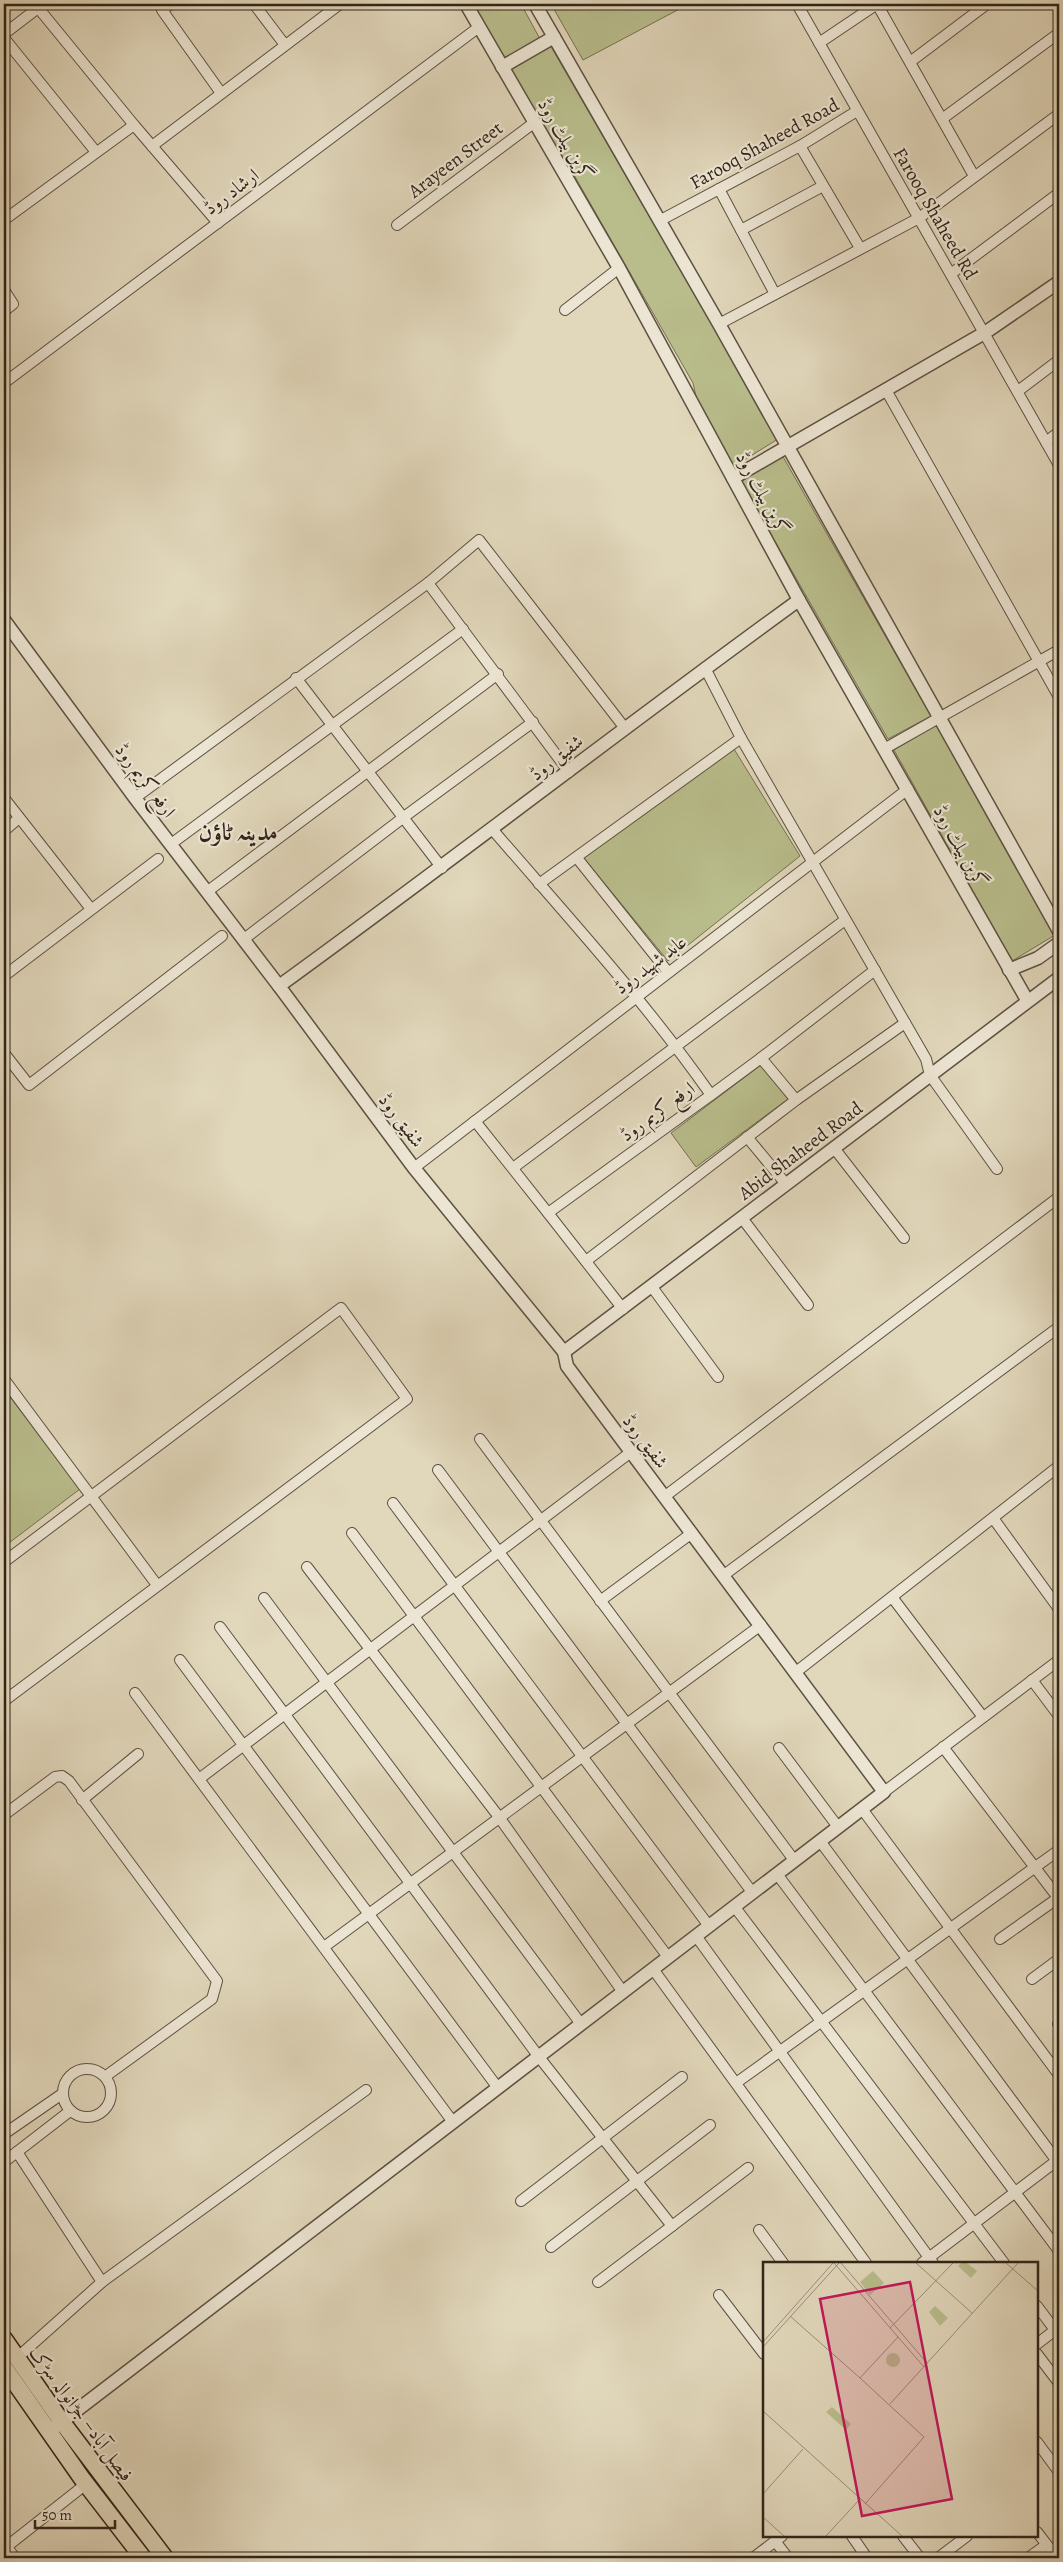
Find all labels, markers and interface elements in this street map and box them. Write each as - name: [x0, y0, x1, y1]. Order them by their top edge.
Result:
- street label: Farooq Shaheed Road: [685, 92, 844, 196]
- street label: گرین بیلٹ روڈ: [531, 94, 599, 185]
- street label: Arayeen Street: [402, 116, 508, 205]
- street label: Farooq Shaheed Rd: [887, 143, 984, 285]
- street label: ارشاد روڈ: [199, 162, 265, 221]
- street label: گرین بیلٹ روڈ: [729, 447, 795, 540]
- street label: شفیق روڈ: [524, 729, 589, 787]
- street label: ارفع کریم روڈ: [106, 738, 182, 825]
- street label: گرین بیلٹ روڈ: [927, 801, 993, 892]
- district label: مدینہ ٹاؤن: [198, 816, 278, 848]
- street label: عابد شہید روڈ: [609, 929, 692, 1001]
- street label: ارفع کریم روڈ: [615, 1076, 703, 1151]
- street label: شفیق روڈ: [372, 1088, 430, 1153]
- street label: Abid Shaheed Road: [732, 1095, 869, 1207]
- street label: شفیق روڈ: [616, 1409, 674, 1474]
- inset map: [763, 2262, 1038, 2537]
- street label: فیصل آباد– جڑانوالہ سڑک: [23, 2340, 139, 2487]
- scale bar: [35, 2497, 115, 2529]
- text: 50 m: [42, 2505, 72, 2525]

